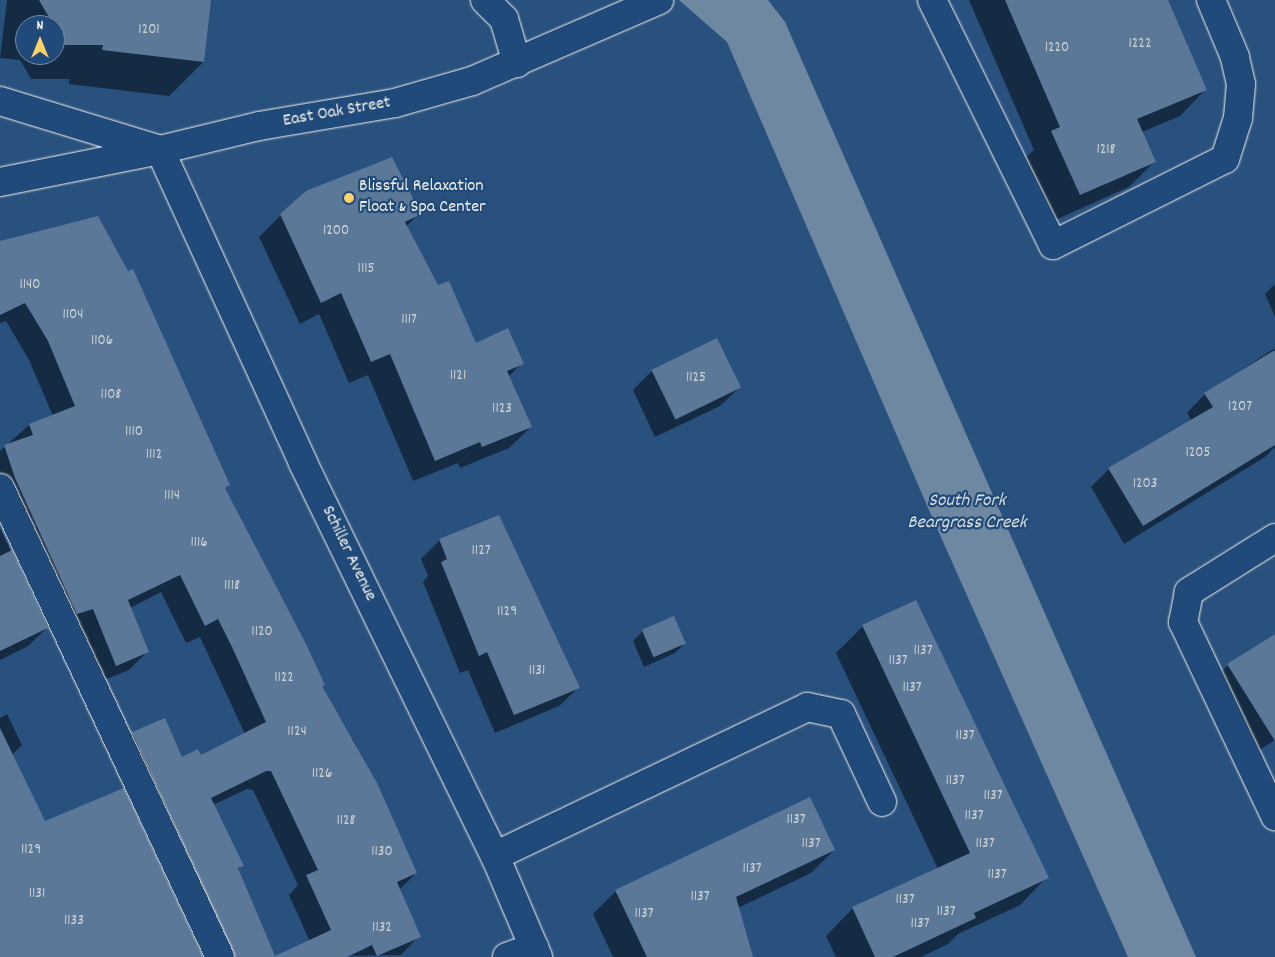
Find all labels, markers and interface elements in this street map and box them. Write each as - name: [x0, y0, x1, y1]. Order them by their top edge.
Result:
- north arrow: [15, 15, 65, 65]
- text: N: [37, 16, 43, 36]
- house number: 1201: [138, 22, 160, 40]
- house number: 1222: [1129, 36, 1151, 54]
- house number: 1220: [1045, 40, 1069, 58]
- street label: East Oak Street: [281, 93, 393, 133]
- house number: 1218: [1096, 142, 1116, 160]
- place label: Blissful Relaxation Float & Spa Center: [359, 177, 486, 220]
- marker: Blissful Relaxation Float & Spa Center: [343, 192, 355, 204]
- house number: 1200: [323, 223, 349, 241]
- house number: 1115: [358, 261, 374, 279]
- house number: 1140: [20, 277, 40, 295]
- house number: 1104: [63, 307, 83, 325]
- house number: 1117: [401, 312, 417, 330]
- house number: 1106: [91, 333, 113, 351]
- house number: 1121: [450, 368, 466, 386]
- house number: 1125: [686, 370, 706, 388]
- house number: 1108: [101, 387, 121, 405]
- house number: 1207: [1228, 399, 1252, 417]
- house number: 1123: [492, 401, 512, 419]
- house number: 1110: [125, 424, 143, 442]
- house number: 1205: [1186, 445, 1210, 463]
- house number: 1112: [146, 447, 162, 465]
- house number: 1203: [1133, 476, 1157, 494]
- house number: 1114: [164, 488, 180, 506]
- water label: South Fork Beargrass Creek: [908, 491, 1026, 535]
- street label: Schiller Avenue: [316, 503, 380, 605]
- house number: 1116: [190, 535, 208, 553]
- house number: 1127: [472, 543, 490, 561]
- house number: 1118: [224, 578, 240, 596]
- house number: 1129: [497, 604, 517, 622]
- house number: 1120: [251, 624, 273, 642]
- house number: 1137: [914, 643, 932, 661]
- house number: 1137: [889, 653, 907, 671]
- house number: 1131: [529, 663, 545, 681]
- house number: 1122: [274, 670, 294, 688]
- house number: 1137: [903, 680, 921, 698]
- house number: 1124: [287, 724, 307, 742]
- house number: 1137: [956, 728, 974, 746]
- house number: 1126: [312, 766, 332, 784]
- house number: 1137: [946, 773, 964, 791]
- house number: 1137: [984, 788, 1002, 806]
- house number: 1137: [965, 808, 983, 826]
- house number: 1137: [787, 812, 805, 830]
- house number: 1128: [336, 813, 356, 831]
- house number: 1137: [802, 836, 820, 854]
- house number: 1137: [976, 836, 994, 854]
- house number: 1129: [21, 842, 41, 860]
- house number: 1130: [371, 844, 393, 862]
- house number: 1137: [743, 861, 761, 879]
- house number: 1137: [988, 867, 1006, 885]
- house number: 1131: [29, 886, 45, 904]
- house number: 1137: [691, 889, 709, 907]
- house number: 1137: [896, 892, 914, 910]
- house number: 1137: [937, 904, 955, 922]
- house number: 1137: [635, 906, 653, 924]
- house number: 1133: [64, 913, 84, 931]
- house number: 1137: [911, 916, 929, 934]
- house number: 1132: [372, 920, 392, 938]

